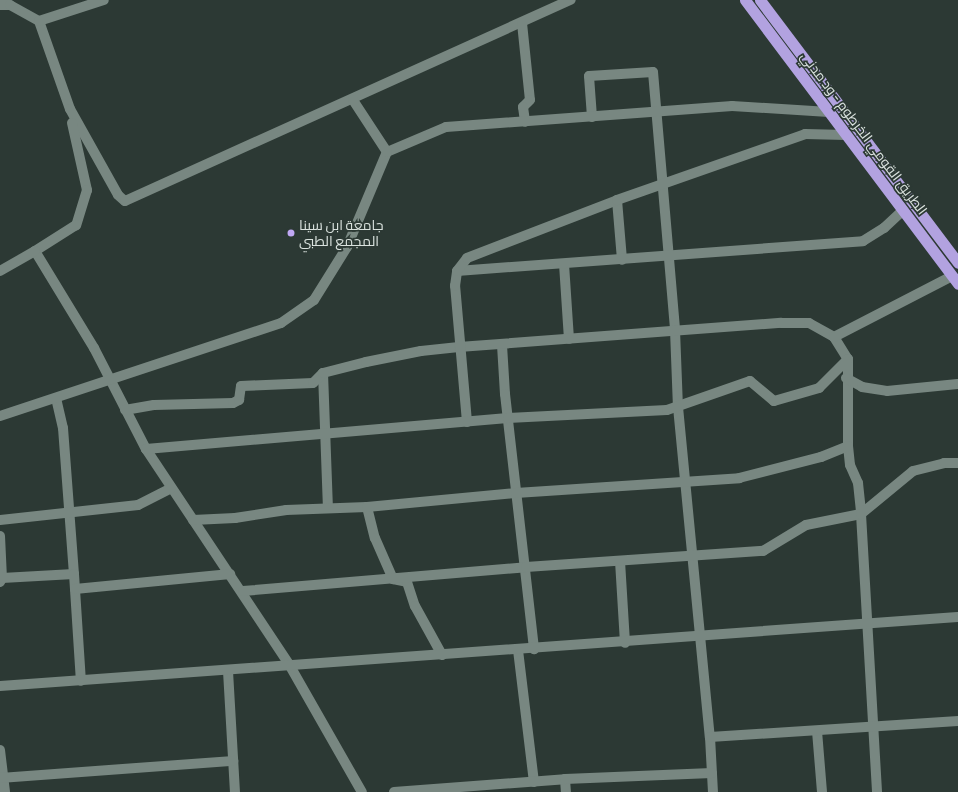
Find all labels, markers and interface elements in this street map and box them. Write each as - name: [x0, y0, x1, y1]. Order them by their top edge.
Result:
- street label: الطريق القومي الخرطوم - ود مدني: [797, 48, 931, 218]
- place label: جامعة ابن سينا المجمع الطبي: [299, 217, 383, 250]
- marker: جامعة ابن سينا المجمع الطبي: [286, 228, 296, 238]

